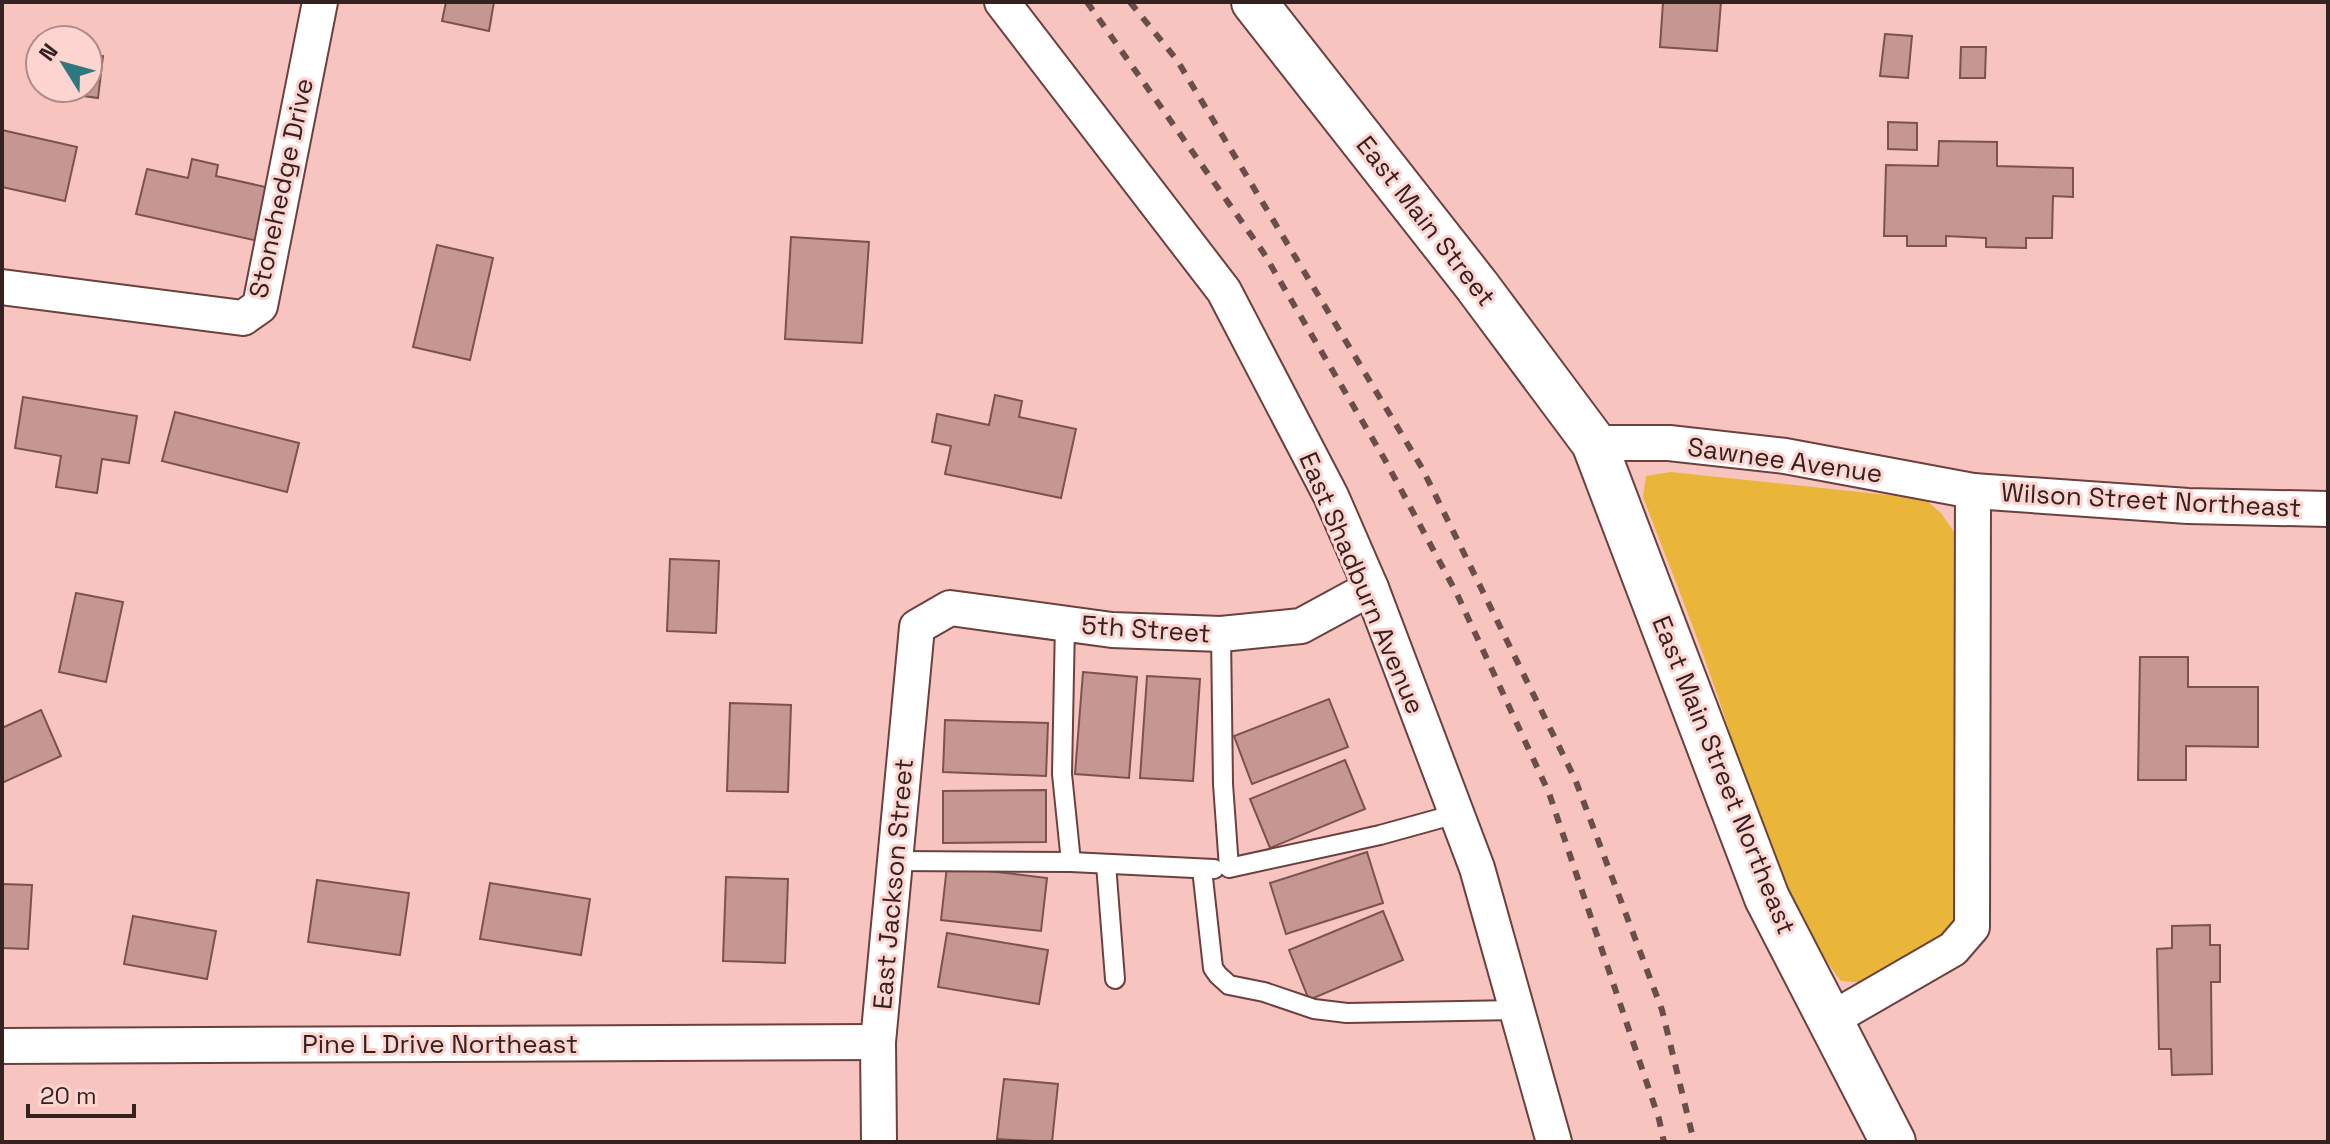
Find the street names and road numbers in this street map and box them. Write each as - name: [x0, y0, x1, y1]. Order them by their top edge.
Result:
- street label: Stonehedge Drive: [241, 75, 321, 301]
- street label: East Main Street: [1349, 129, 1503, 313]
- street label: Sawnee Avenue: [1685, 430, 1885, 490]
- street label: East Shadburn Avenue: [1291, 447, 1433, 719]
- street label: Wilson Street Northeast: [2000, 475, 2302, 525]
- street label: 5th Street: [1080, 608, 1212, 650]
- street label: East Main Street Northeast: [1644, 611, 1804, 939]
- street label: East Jackson Street: [865, 757, 921, 1011]
- street label: Pine L Drive Northeast: [302, 1027, 578, 1061]

